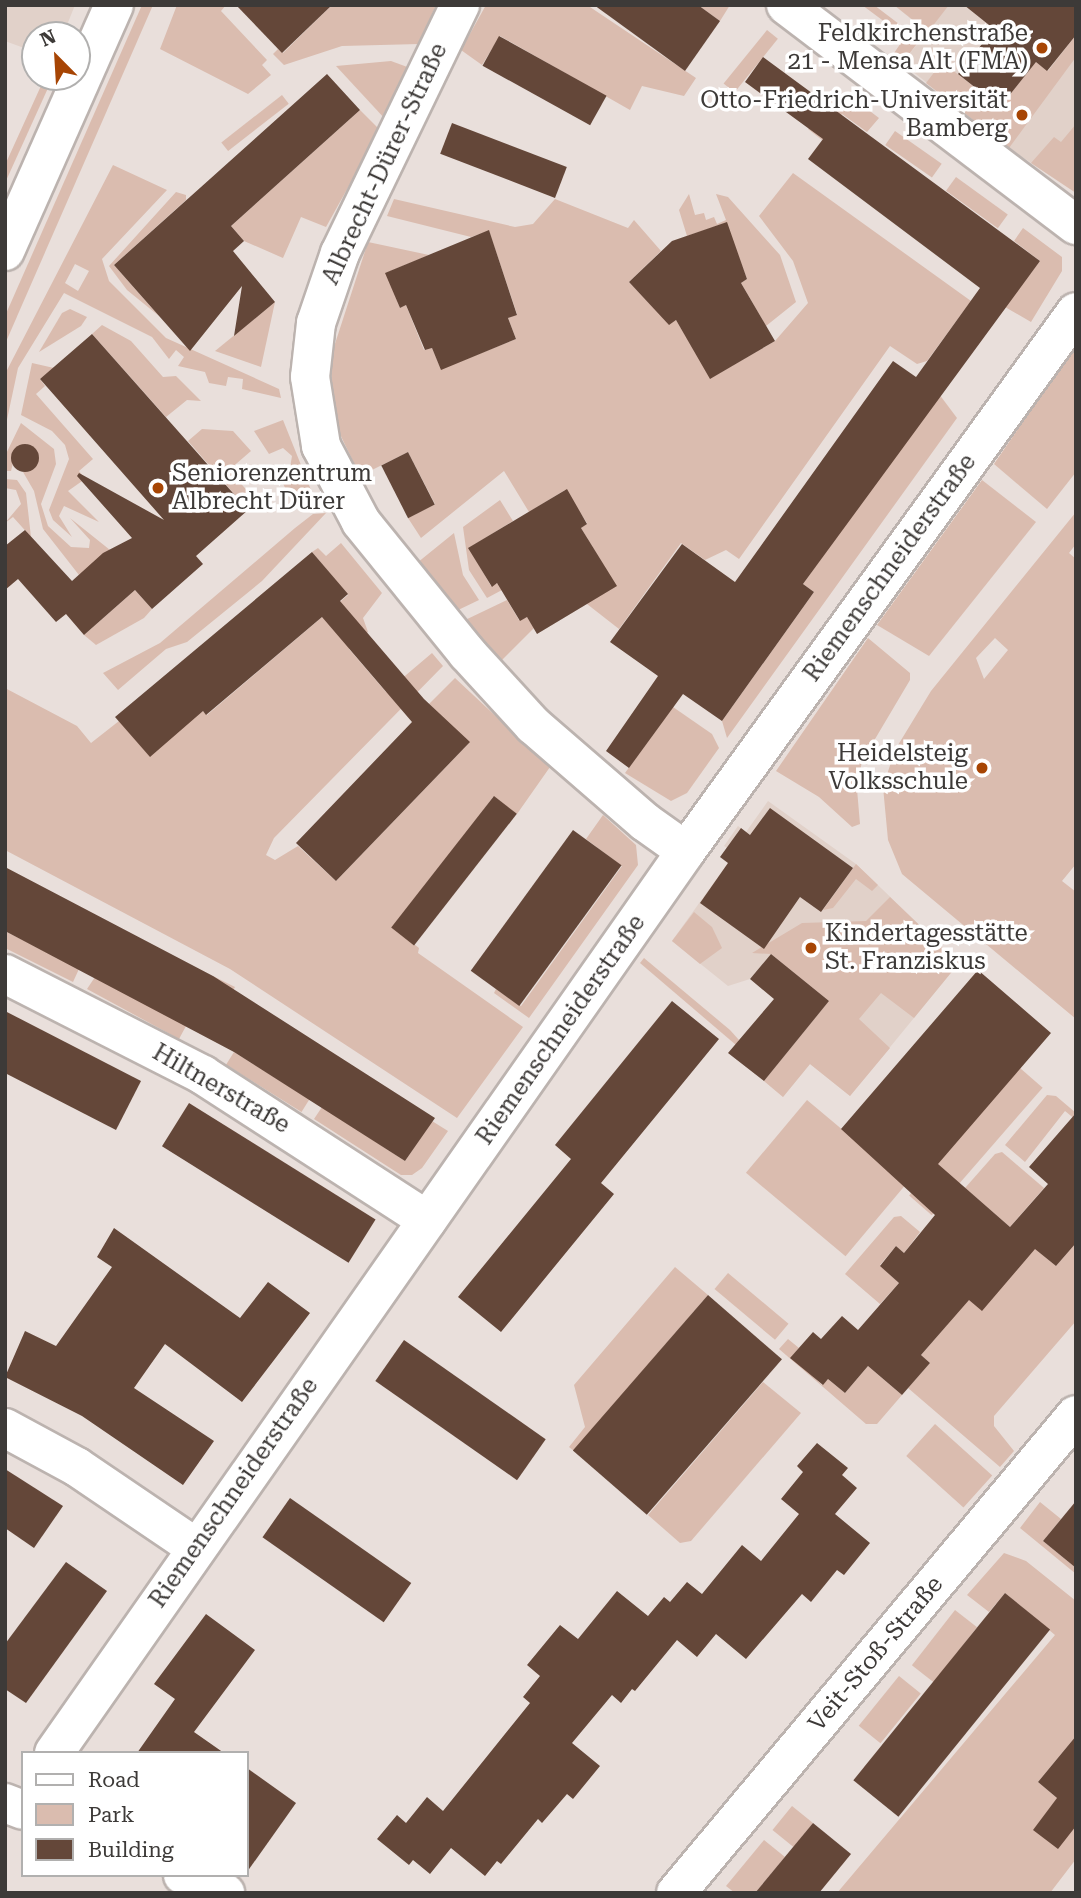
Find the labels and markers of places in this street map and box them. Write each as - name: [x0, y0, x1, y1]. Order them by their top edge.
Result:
- place label: Feldkirchenstraße 21 - Mensa Alt (FMA): [787, 20, 1028, 76]
- marker: Feldkirchenstraße 21 - Mensa Alt (FMA): [1034, 40, 1050, 56]
- place label: Otto-Friedrich-Universität Bamberg: [700, 87, 1008, 143]
- marker: Otto-Friedrich-Universität Bamberg: [1014, 107, 1030, 123]
- place label: Seniorenzentrum Albrecht Dürer: [172, 460, 372, 516]
- marker: Seniorenzentrum Albrecht Dürer: [150, 480, 166, 496]
- place label: Heidelsteig Volksschule: [829, 740, 968, 796]
- marker: Heidelsteig Volksschule: [974, 760, 990, 776]
- place label: Kindertagesstätte St. Franziskus: [825, 920, 1028, 976]
- marker: Kindertagesstätte St. Franziskus: [803, 940, 819, 956]

